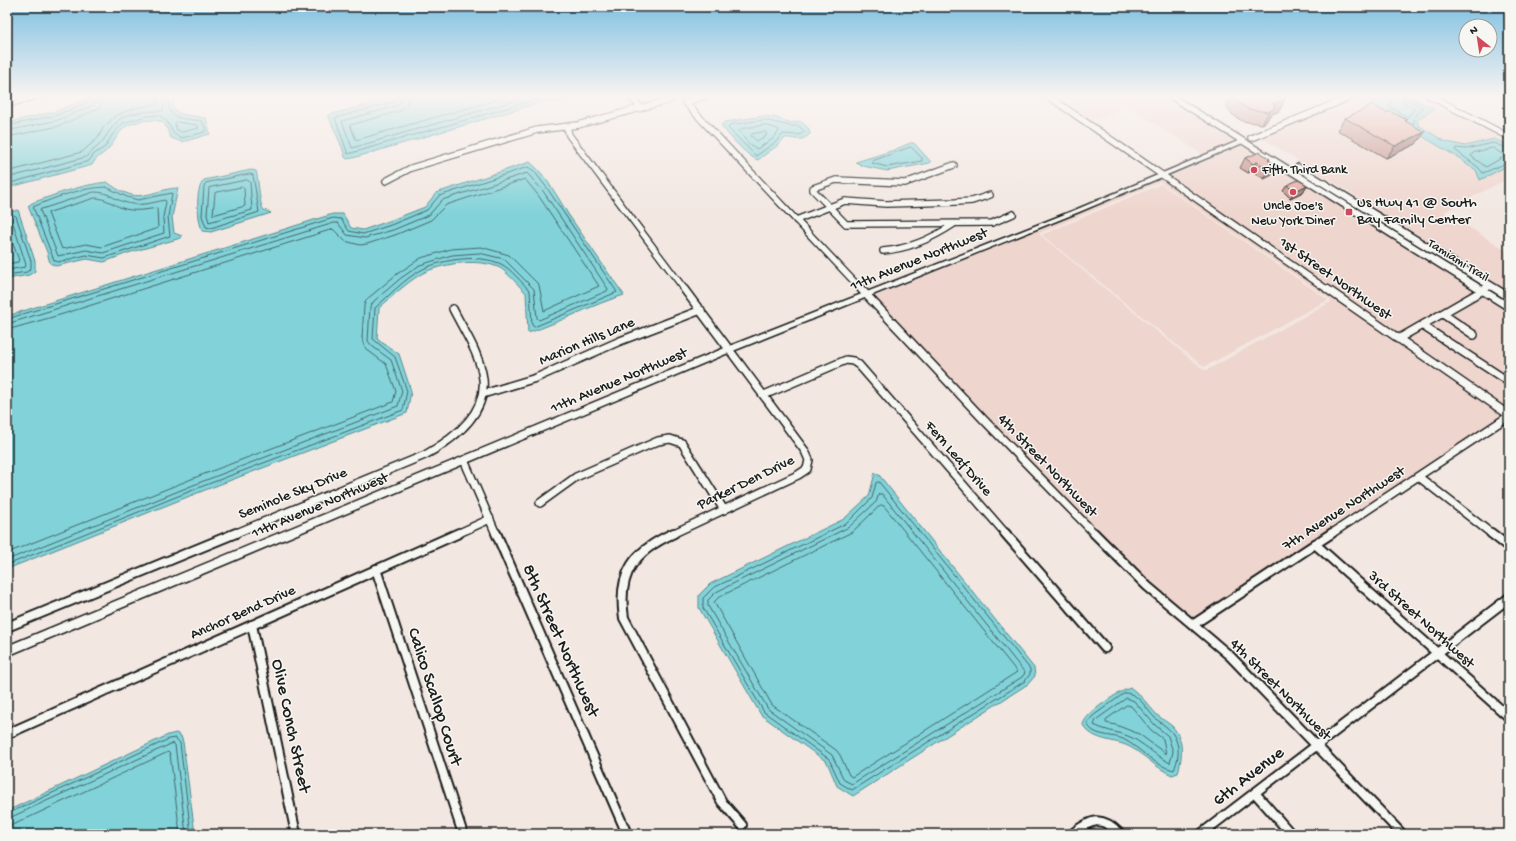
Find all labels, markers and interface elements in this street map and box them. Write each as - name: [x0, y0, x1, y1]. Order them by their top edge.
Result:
- north arrow: [1458, 18, 1498, 58]
- text: N: [1468, 24, 1480, 38]
- place label: Fifth Third Bank: [1261, 163, 1348, 178]
- marker: Fifth Third Bank: [1249, 165, 1259, 175]
- marker: Uncle Joe's New York Diner: [1288, 187, 1298, 197]
- place label: Us Hwy 41 @ South Bay Family Center: [1356, 194, 1477, 229]
- place label: Uncle Joe's New York Diner: [1251, 199, 1336, 229]
- marker: Us Hwy 41 @ South Bay Family Center: [1344, 207, 1354, 217]
- street label: 11th Avenue Northwest: [847, 223, 992, 296]
- street label: 1st Street Northwest: [1275, 233, 1396, 326]
- street label: Tamiami Trail: [1424, 236, 1491, 286]
- street label: Marion Hills Lane: [537, 314, 638, 370]
- street label: 11th Avenue Northwest: [547, 343, 692, 418]
- street label: 4th Street Northwest: [993, 411, 1102, 523]
- street label: Fern Leaf Drive: [920, 417, 996, 500]
- street label: Parker Den Drive: [693, 452, 798, 515]
- street label: 7th Avenue Northwest: [1279, 462, 1410, 556]
- street label: Seminole Sky Drive: [236, 464, 350, 524]
- street label: 11th Avenue Northwest: [248, 468, 393, 543]
- street label: 8th Street Northwest: [517, 561, 604, 722]
- street label: 3rd Street Northwest: [1363, 567, 1479, 674]
- street label: Anchor Bend Drive: [188, 582, 299, 644]
- street label: Calico Scallop Court: [402, 626, 467, 770]
- street label: 4th Street Northwest: [1225, 635, 1336, 746]
- street label: Olive Conch Street: [266, 657, 315, 796]
- street label: 6th Avenue: [1209, 742, 1289, 811]

